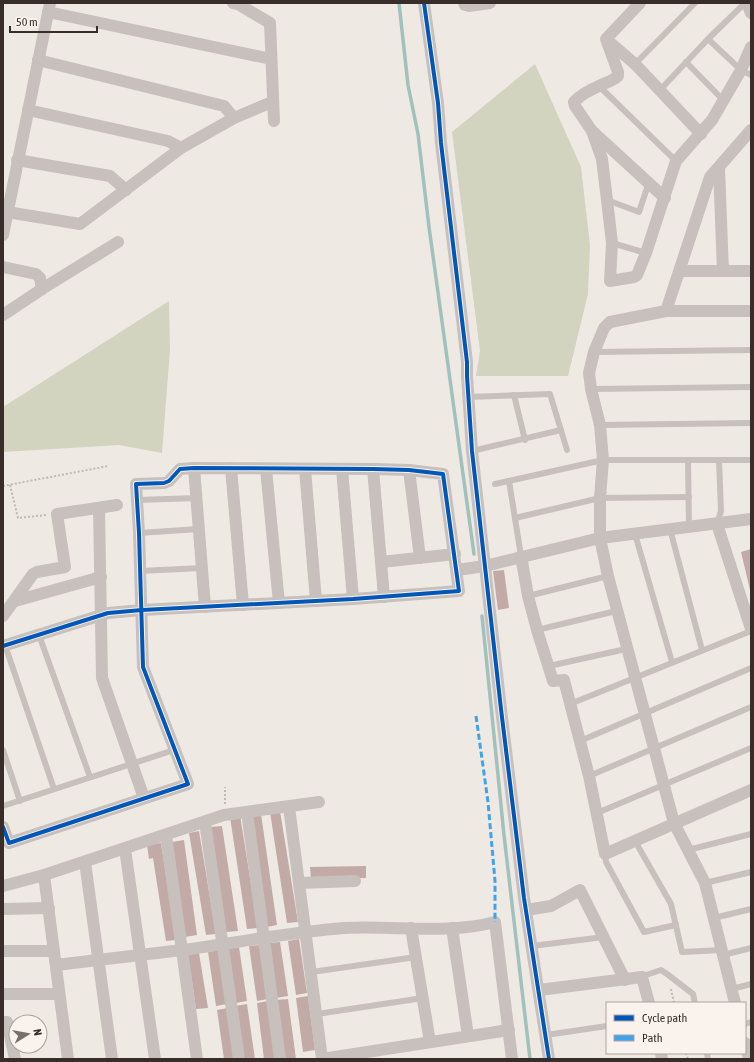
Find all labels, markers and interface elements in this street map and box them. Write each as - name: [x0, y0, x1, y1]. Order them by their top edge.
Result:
- scale bar: [10, 8, 97, 34]
- text: 50 m: [16, 15, 38, 29]
- legend: [606, 1002, 746, 1054]
- text: Cycle path: [642, 1011, 687, 1025]
- north arrow: [8, 1014, 48, 1054]
- text: N: [31, 1028, 44, 1036]
- text: Path: [642, 1031, 663, 1045]

